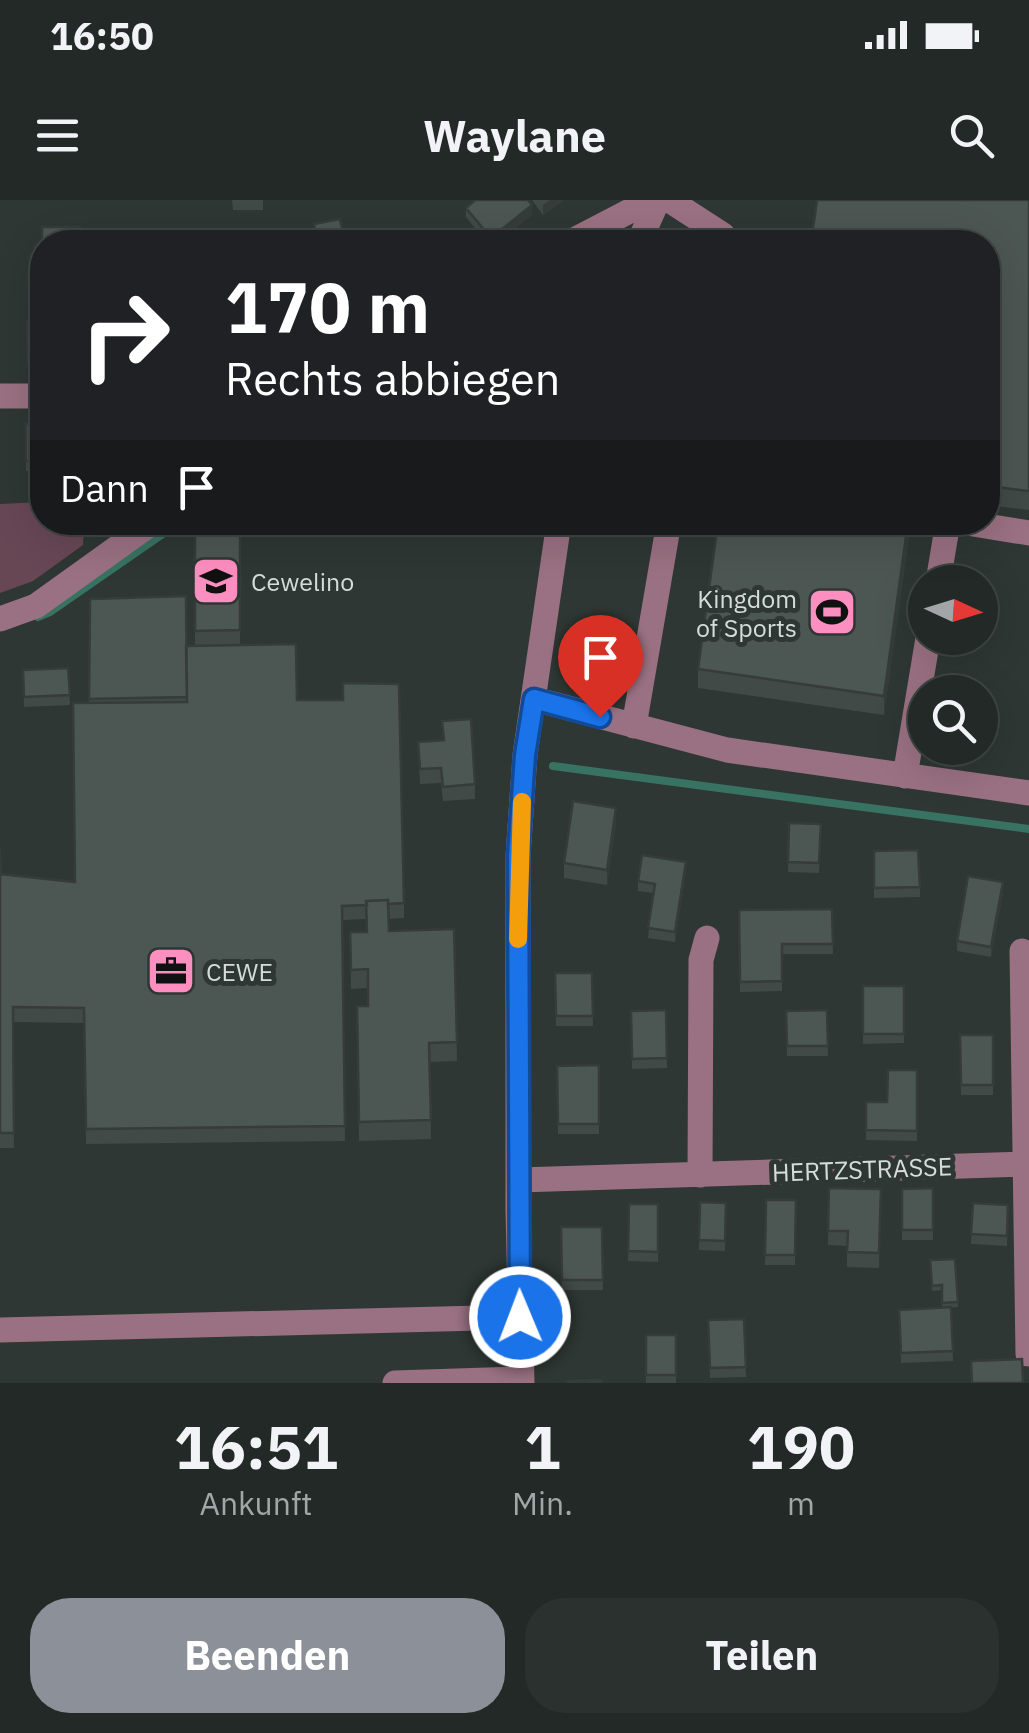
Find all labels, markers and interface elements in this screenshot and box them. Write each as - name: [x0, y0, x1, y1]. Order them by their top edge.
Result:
- text: 16:50: [50, 11, 154, 60]
- text: Waylane: [423, 106, 606, 164]
- icon: menu: [30, 108, 85, 163]
- icon: search: [944, 108, 999, 163]
- text: 170 m: [225, 261, 430, 352]
- icon: right: [60, 270, 190, 400]
- text: Rechts abbiegen: [225, 349, 560, 407]
- icon: arrive: [169, 460, 224, 515]
- text: Dann: [60, 463, 149, 512]
- school or university icon: Cewelino: [190, 555, 242, 607]
- place label: Cewelino: [251, 565, 354, 598]
- north arrow: [908, 565, 998, 655]
- map controls: [908, 565, 998, 765]
- place label: Kingdom of Sports: [696, 582, 797, 644]
- sports icon: Kingdom of Sports: [806, 586, 858, 638]
- pin: [558, 615, 643, 718]
- icon: arrive: [573, 630, 628, 685]
- button: search: [908, 675, 998, 765]
- office icon: CEWE: [145, 945, 197, 997]
- place label: CEWE: [206, 955, 273, 988]
- street label: HERTZSTRASSE: [771, 1149, 953, 1189]
- position arrow: [468, 1265, 572, 1369]
- text: 16:51: [174, 1407, 338, 1486]
- text: 1: [524, 1407, 560, 1486]
- text: 190: [747, 1407, 855, 1486]
- text: Ankunft: [199, 1482, 313, 1524]
- text: Min.: [512, 1482, 573, 1524]
- text: m: [787, 1482, 815, 1524]
- button: Beenden: [30, 1598, 505, 1713]
- button: Teilen: [525, 1598, 999, 1713]

